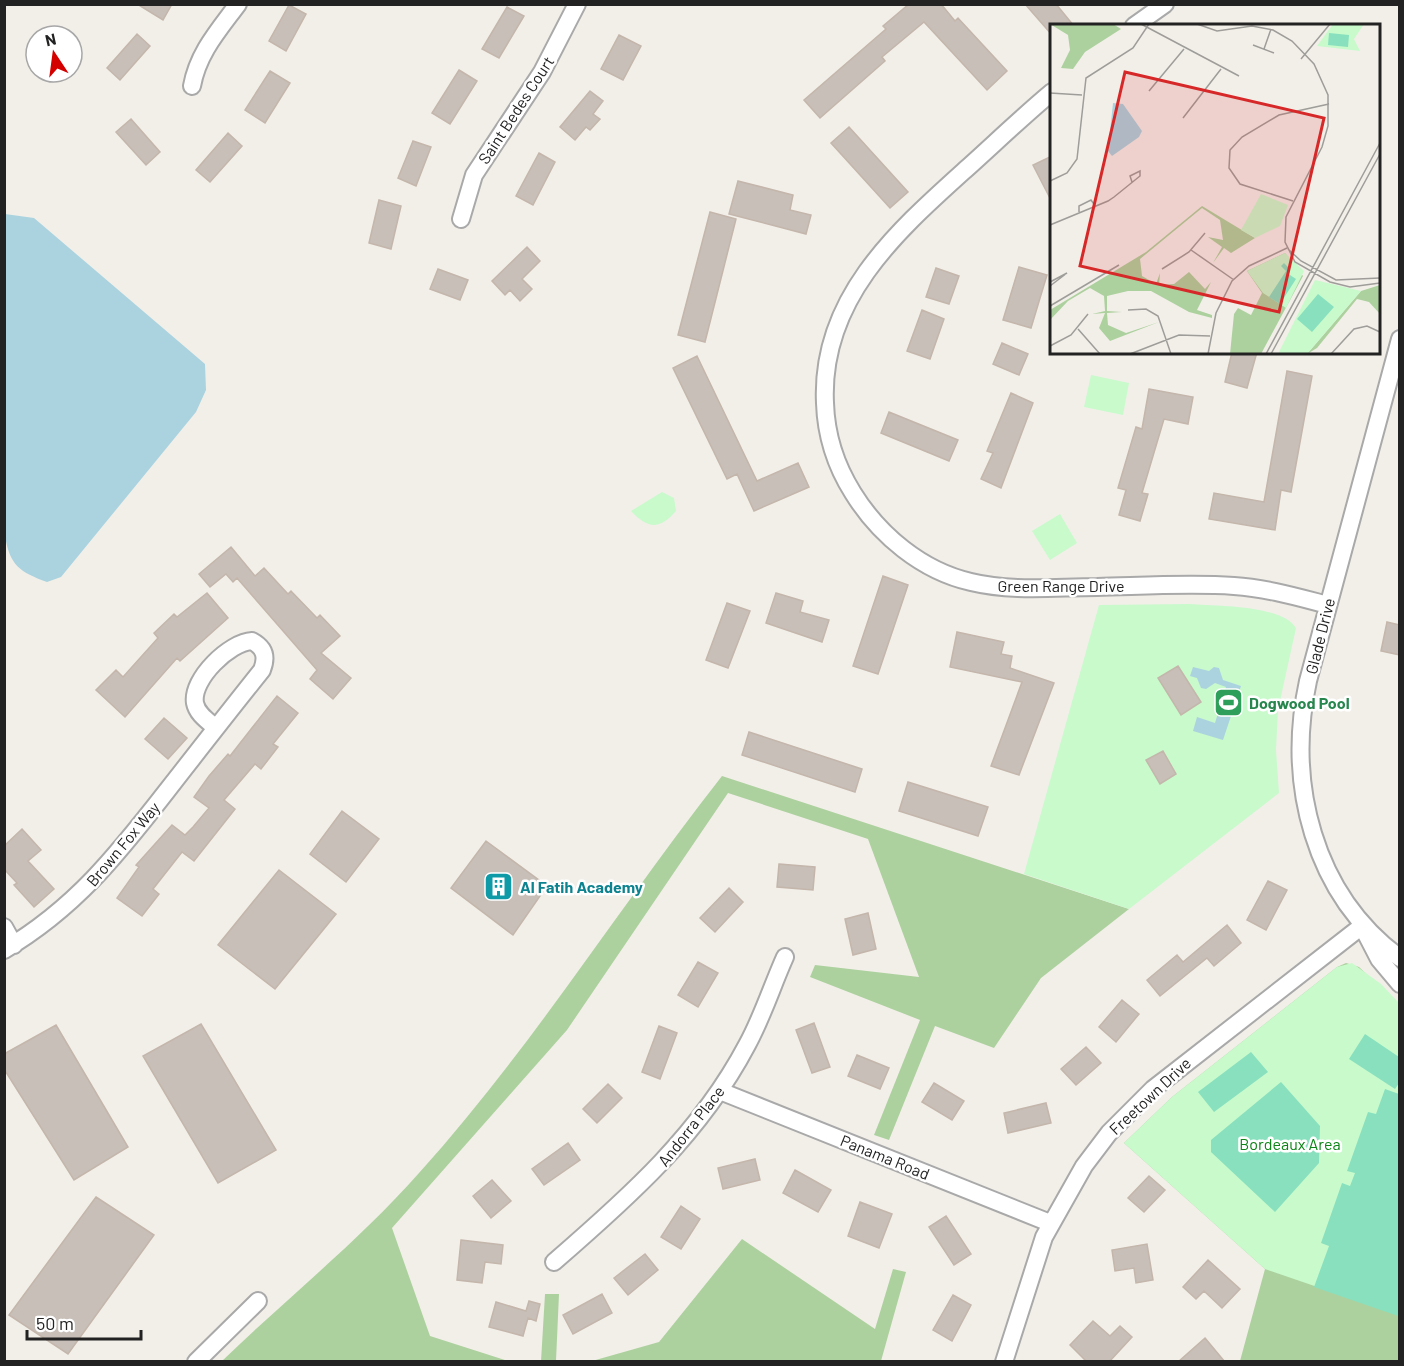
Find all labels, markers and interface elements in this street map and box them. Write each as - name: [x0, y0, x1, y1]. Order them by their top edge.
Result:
- north arrow: [24, 24, 84, 84]
- inset map: [1050, 24, 1380, 354]
- text: N: [43, 28, 58, 49]
- street label: Saint Bedes Court: [474, 52, 557, 167]
- street label: Green Range Drive: [998, 576, 1124, 595]
- street label: Glade Drive: [1301, 596, 1338, 676]
- sports icon: Dogwood Pool: [1212, 687, 1244, 719]
- place label: Dogwood Pool: [1249, 693, 1350, 712]
- street label: Brown Fox Way: [82, 797, 164, 890]
- building icon: Al Fatih Academy: [483, 871, 515, 903]
- place label: Al Fatih Academy: [520, 877, 643, 896]
- street label: Freetown Drive: [1105, 1053, 1194, 1138]
- street label: Andorra Place: [653, 1082, 728, 1170]
- street label: Panama Road: [838, 1130, 933, 1183]
- park label: Bordeaux Area: [1239, 1134, 1341, 1153]
- scale bar: [27, 1303, 141, 1341]
- text: 50 m: [36, 1312, 74, 1334]

